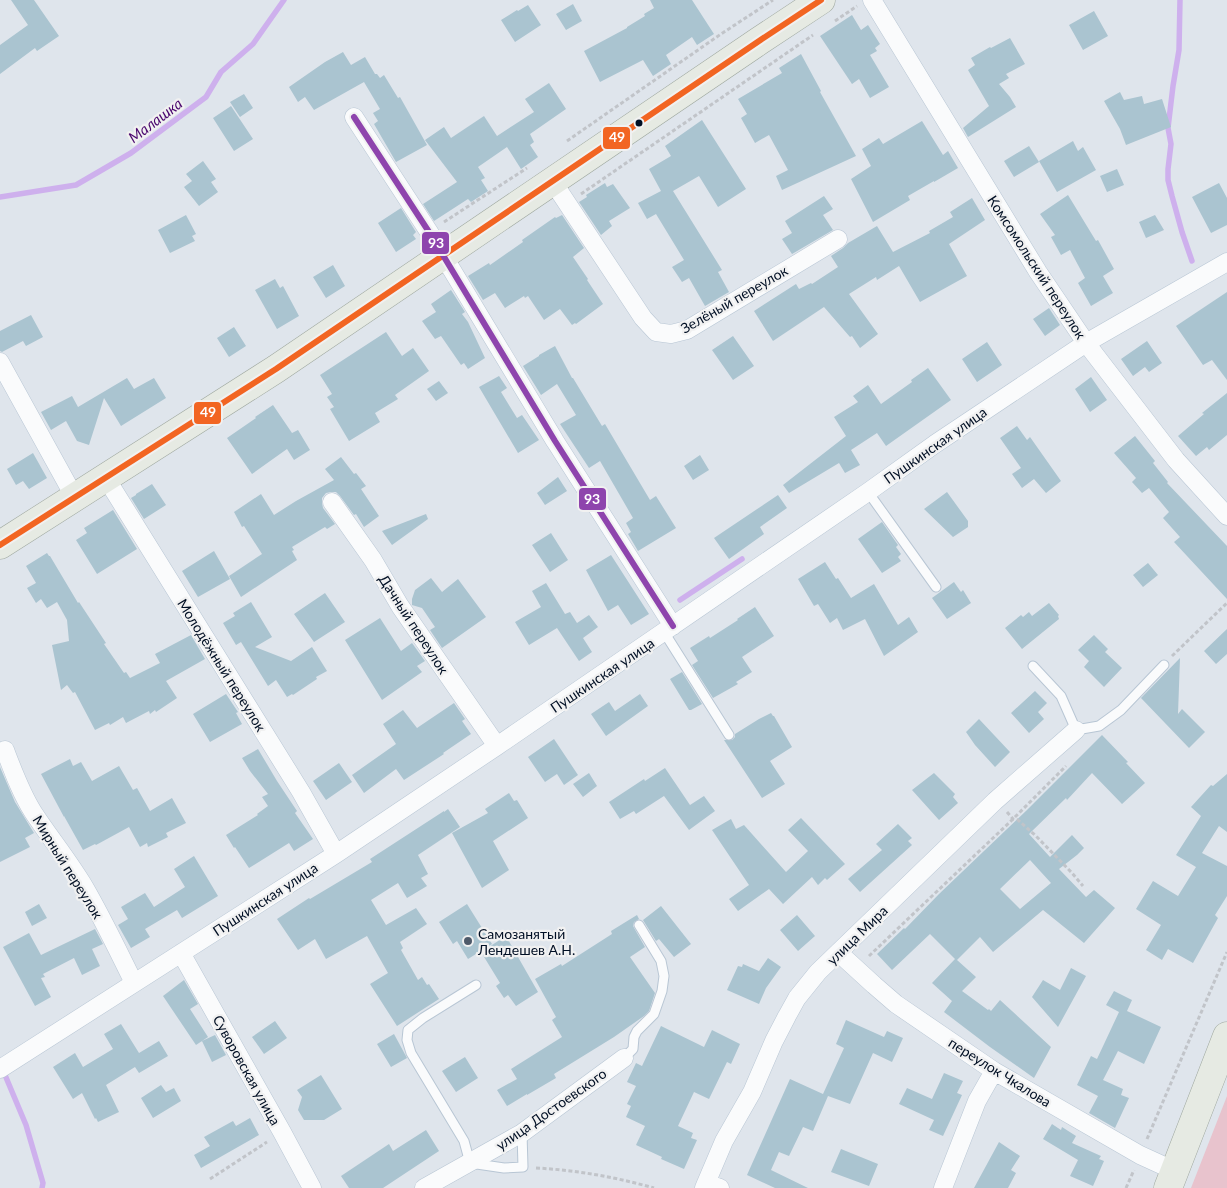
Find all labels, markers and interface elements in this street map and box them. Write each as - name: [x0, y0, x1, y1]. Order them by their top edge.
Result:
- water label: Малашка: [125, 94, 186, 146]
- unlabelled marker: [634, 118, 644, 128]
- line badge: 49: [602, 126, 631, 150]
- text: 49: [609, 128, 625, 145]
- street label: Комсомольский переулок: [984, 192, 1090, 343]
- line badge: 93: [421, 231, 450, 255]
- text: 93: [428, 234, 444, 251]
- street label: Зелёный переулок: [677, 261, 791, 337]
- line badge: 49: [193, 401, 222, 425]
- text: 49: [200, 403, 216, 420]
- street label: Пушкинская улица: [880, 403, 990, 487]
- line badge: 93: [578, 487, 607, 511]
- text: 93: [584, 490, 600, 507]
- street label: Дачный переулок: [376, 571, 453, 677]
- street label: Молодёжный переулок: [174, 596, 270, 735]
- street label: Пушкинская улица: [547, 634, 657, 716]
- street label: Мирный переулок: [29, 812, 107, 922]
- street label: Пушкинская улица: [209, 859, 321, 939]
- street label: улица Мира: [823, 902, 891, 968]
- place label: Самозанятый Лендешев А.Н.: [477, 925, 575, 958]
- marker: Самозанятый Лендешев А.Н.: [462, 935, 474, 947]
- street label: Суворовская улица: [210, 1012, 284, 1128]
- street label: переулок Чкалова: [946, 1034, 1054, 1110]
- street label: улица Достоевского: [492, 1064, 610, 1154]

